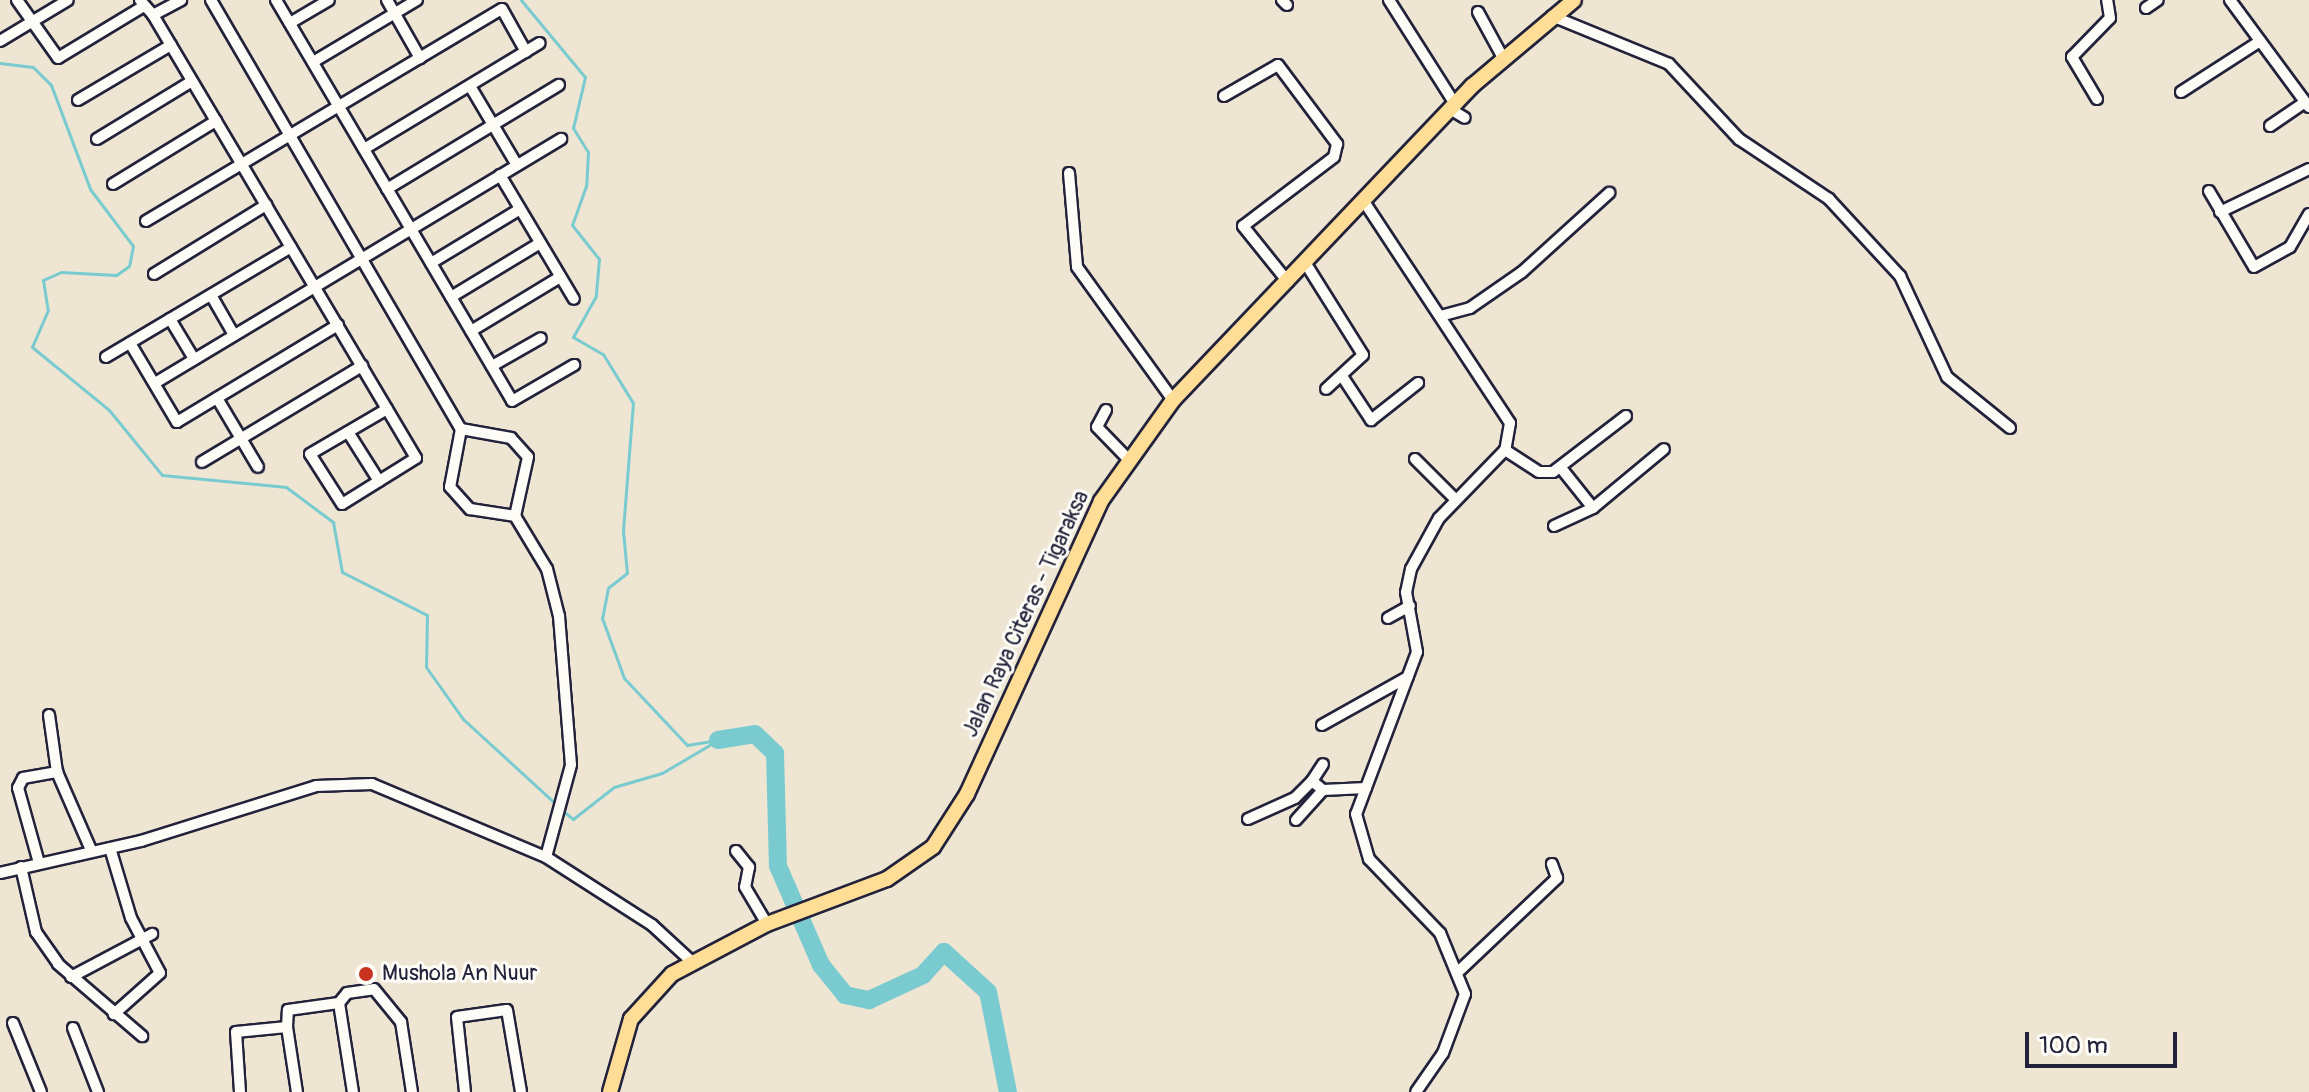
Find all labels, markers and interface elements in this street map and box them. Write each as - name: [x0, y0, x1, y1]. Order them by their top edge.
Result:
- street label: Jalan Raya Citeras - Tigaraksa: [957, 487, 1095, 741]
- place label: Mushola An Nuur: [382, 961, 537, 987]
- marker: Mushola An Nuur: [357, 965, 375, 983]
- scale bar: [2029, 1016, 2181, 1066]
- text: 100 m: [2039, 1031, 2108, 1060]

